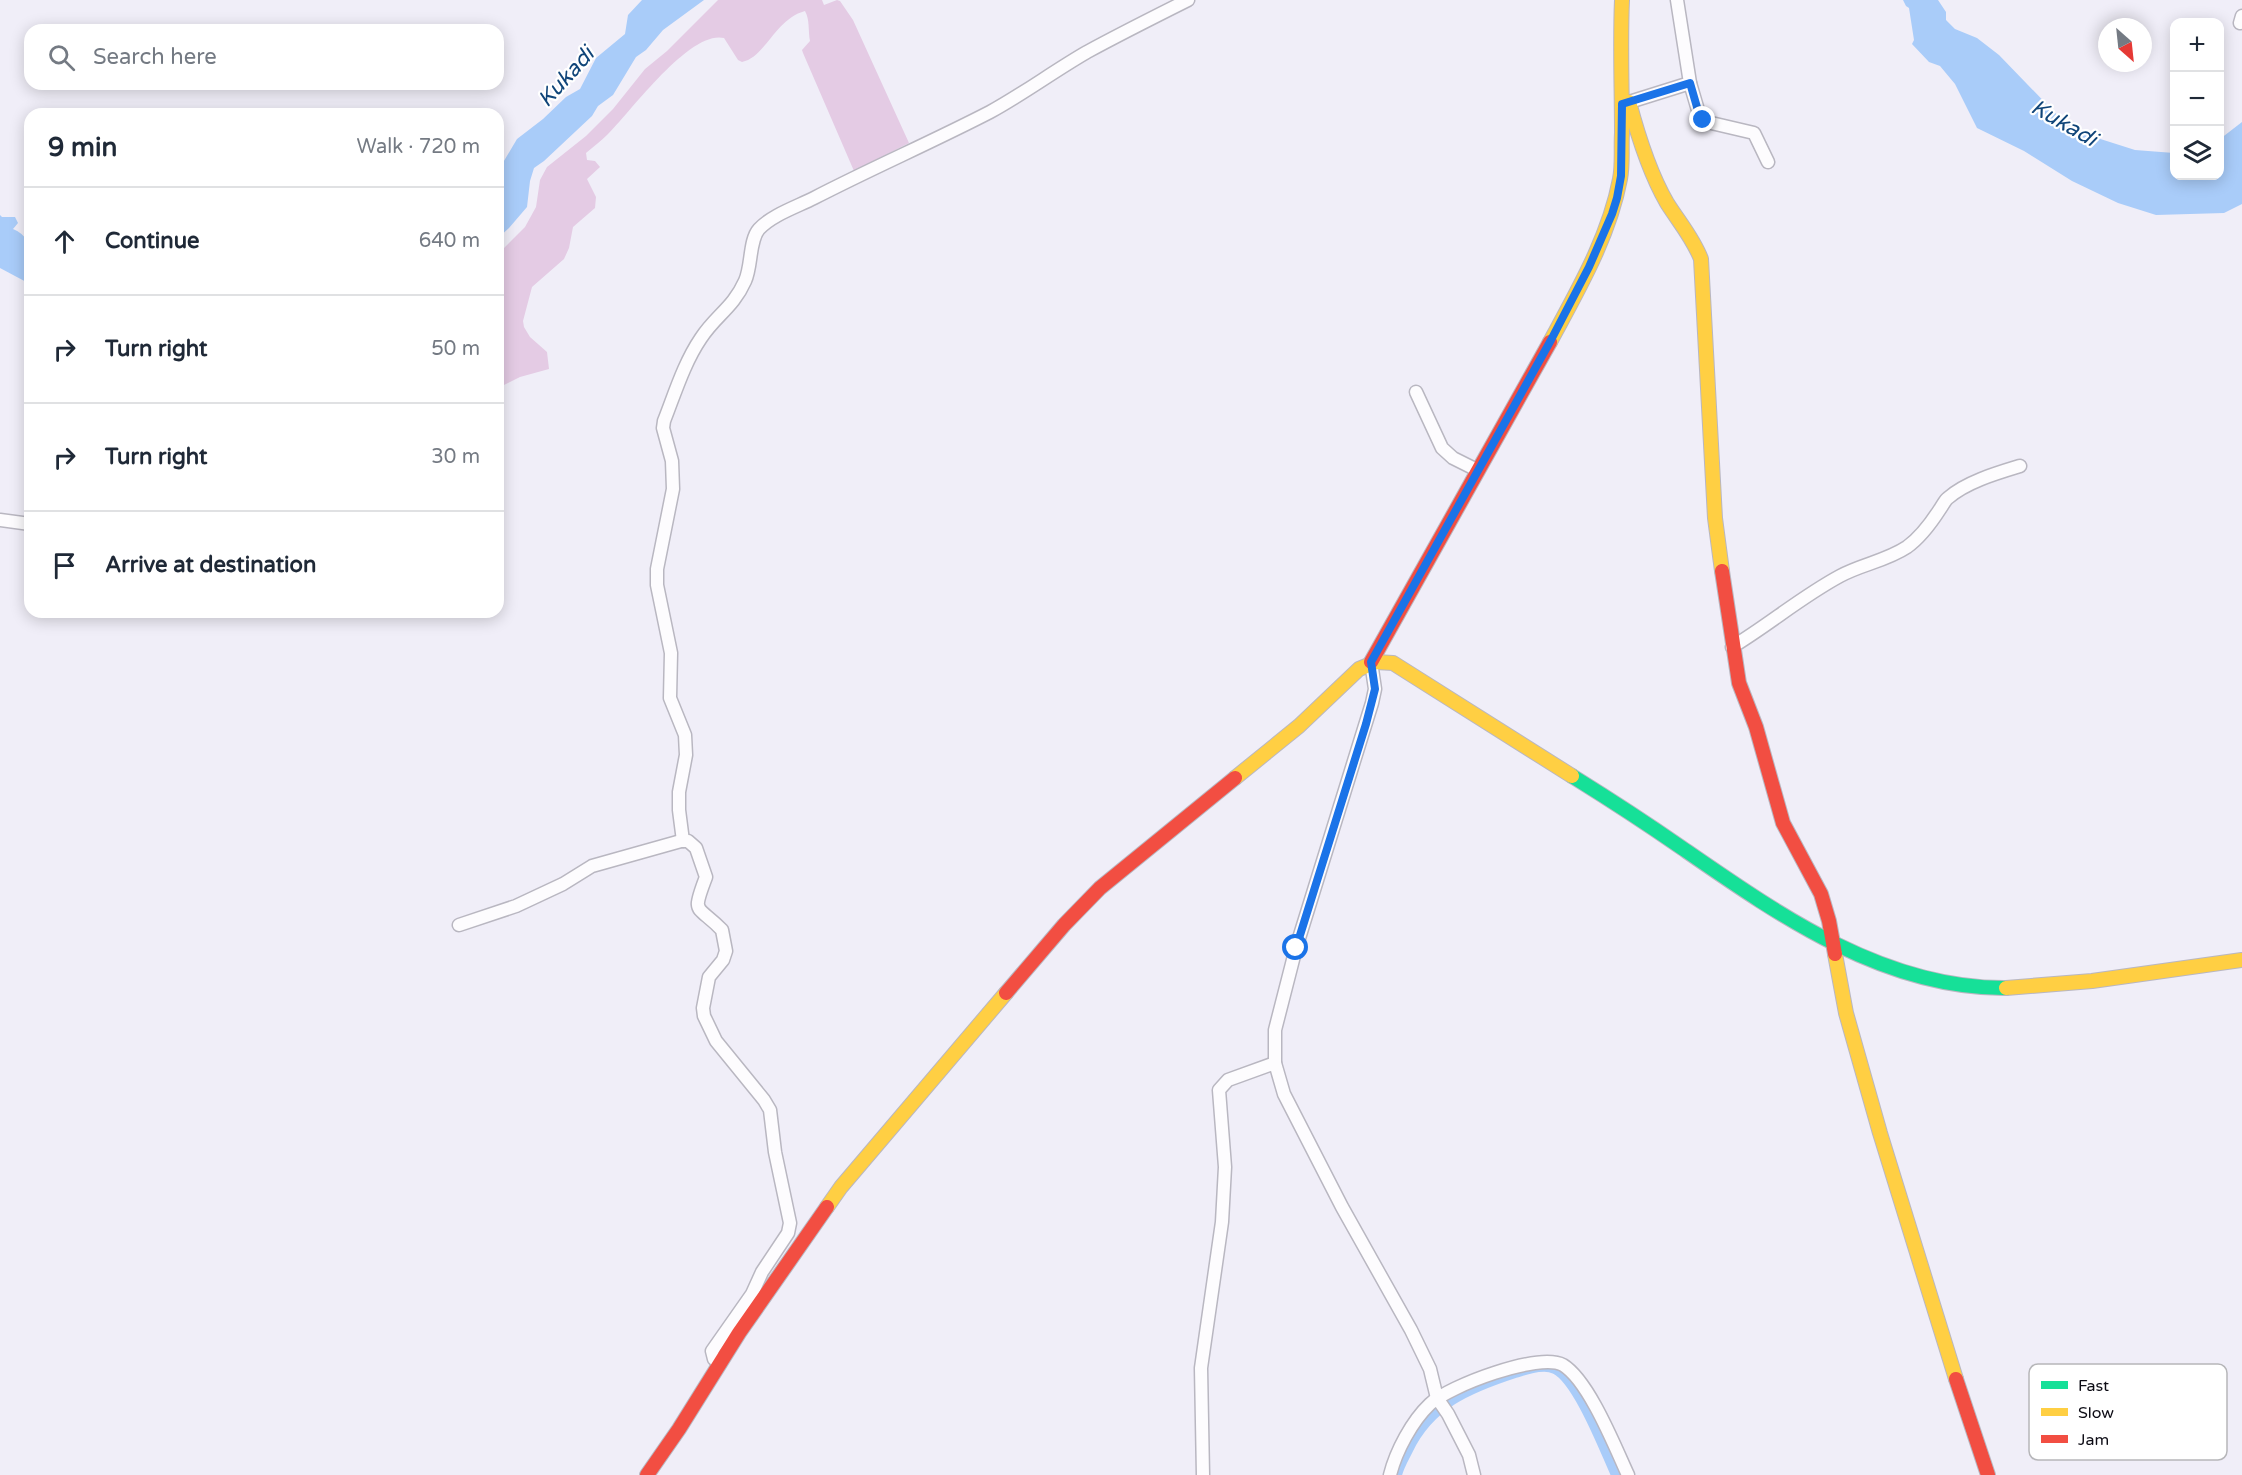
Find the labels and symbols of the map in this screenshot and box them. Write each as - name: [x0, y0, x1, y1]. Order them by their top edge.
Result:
- north arrow: [2098, 18, 2152, 72]
- water label: Kukadi: [532, 40, 601, 112]
- water label: Kukadi: [2026, 94, 2104, 153]
- route end: [1689, 106, 1715, 132]
- route start: [1282, 934, 1308, 960]
- legend: [2029, 1364, 2227, 1460]
- text: Fast: [2078, 1376, 2109, 1396]
- text: Slow: [2078, 1403, 2114, 1423]
- text: Jam: [2078, 1430, 2109, 1450]

